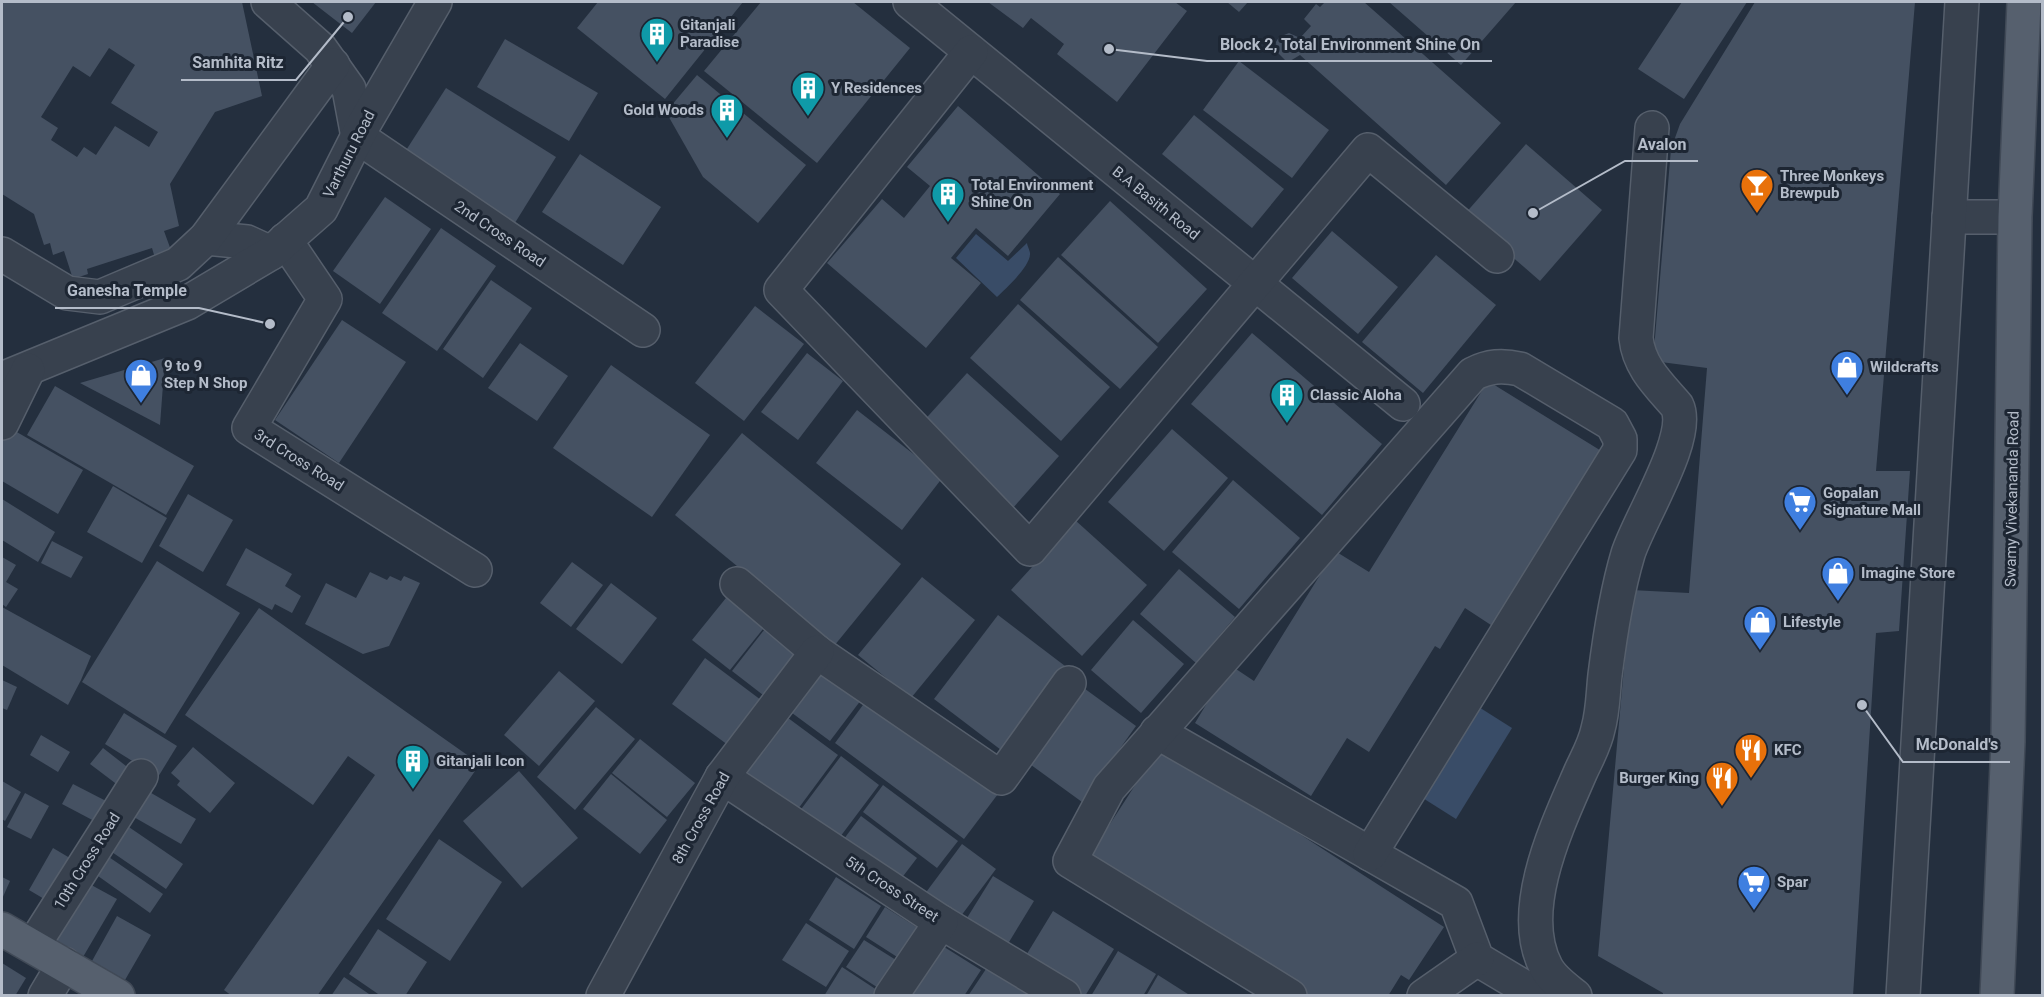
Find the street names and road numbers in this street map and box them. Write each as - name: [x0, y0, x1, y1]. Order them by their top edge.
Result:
- street label: Varthuru Road: [319, 107, 379, 201]
- street label: B.A Basith Road: [1109, 162, 1203, 244]
- street label: 2nd Cross Road: [451, 197, 549, 271]
- street label: Swamy Vivekananda Road: [2001, 411, 2023, 587]
- street label: 3rd Cross Road: [251, 425, 347, 495]
- street label: 8th Cross Road: [668, 769, 734, 867]
- street label: 10th Cross Road: [50, 809, 124, 913]
- street label: 5th Cross Street: [842, 852, 942, 926]

